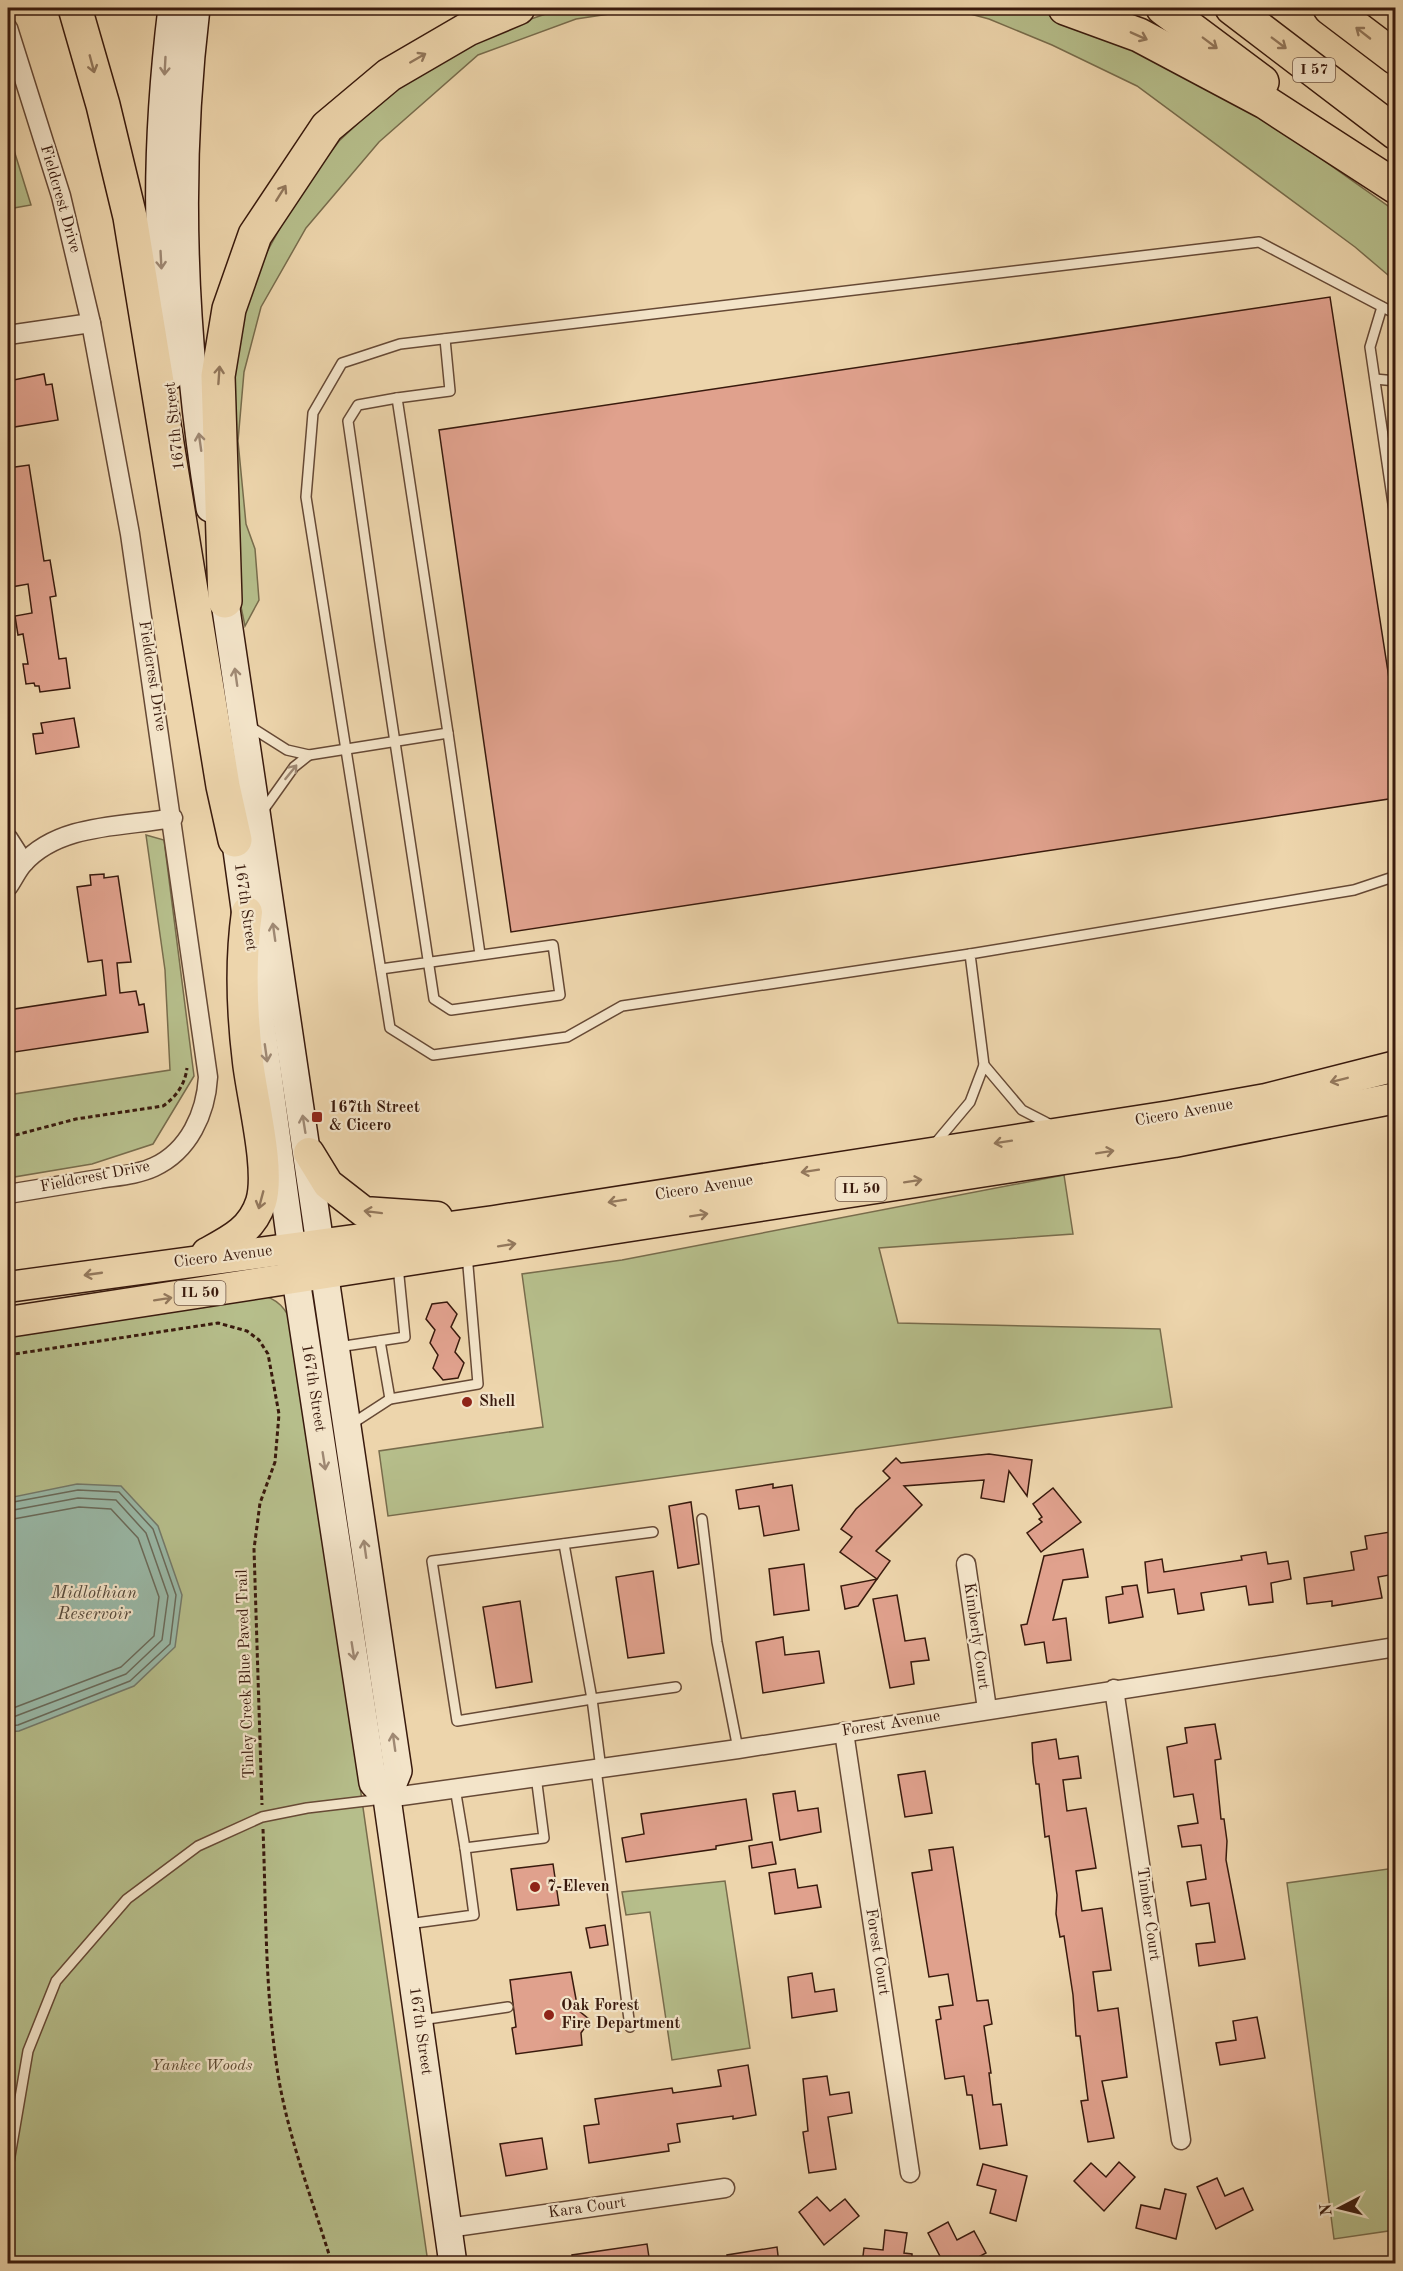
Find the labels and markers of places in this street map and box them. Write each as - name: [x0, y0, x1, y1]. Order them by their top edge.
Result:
- place label: 167th Street & Cicero: [329, 1100, 420, 1134]
- marker: 167th Street & Cicero: [310, 1110, 324, 1124]
- place label: Shell: [479, 1394, 515, 1410]
- marker: Shell: [460, 1395, 474, 1409]
- place label: 7-Eleven: [547, 1879, 610, 1895]
- marker: 7-Eleven: [528, 1880, 542, 1894]
- place label: Oak Forest Fire Department: [561, 1998, 680, 2032]
- marker: Oak Forest Fire Department: [542, 2008, 556, 2022]

